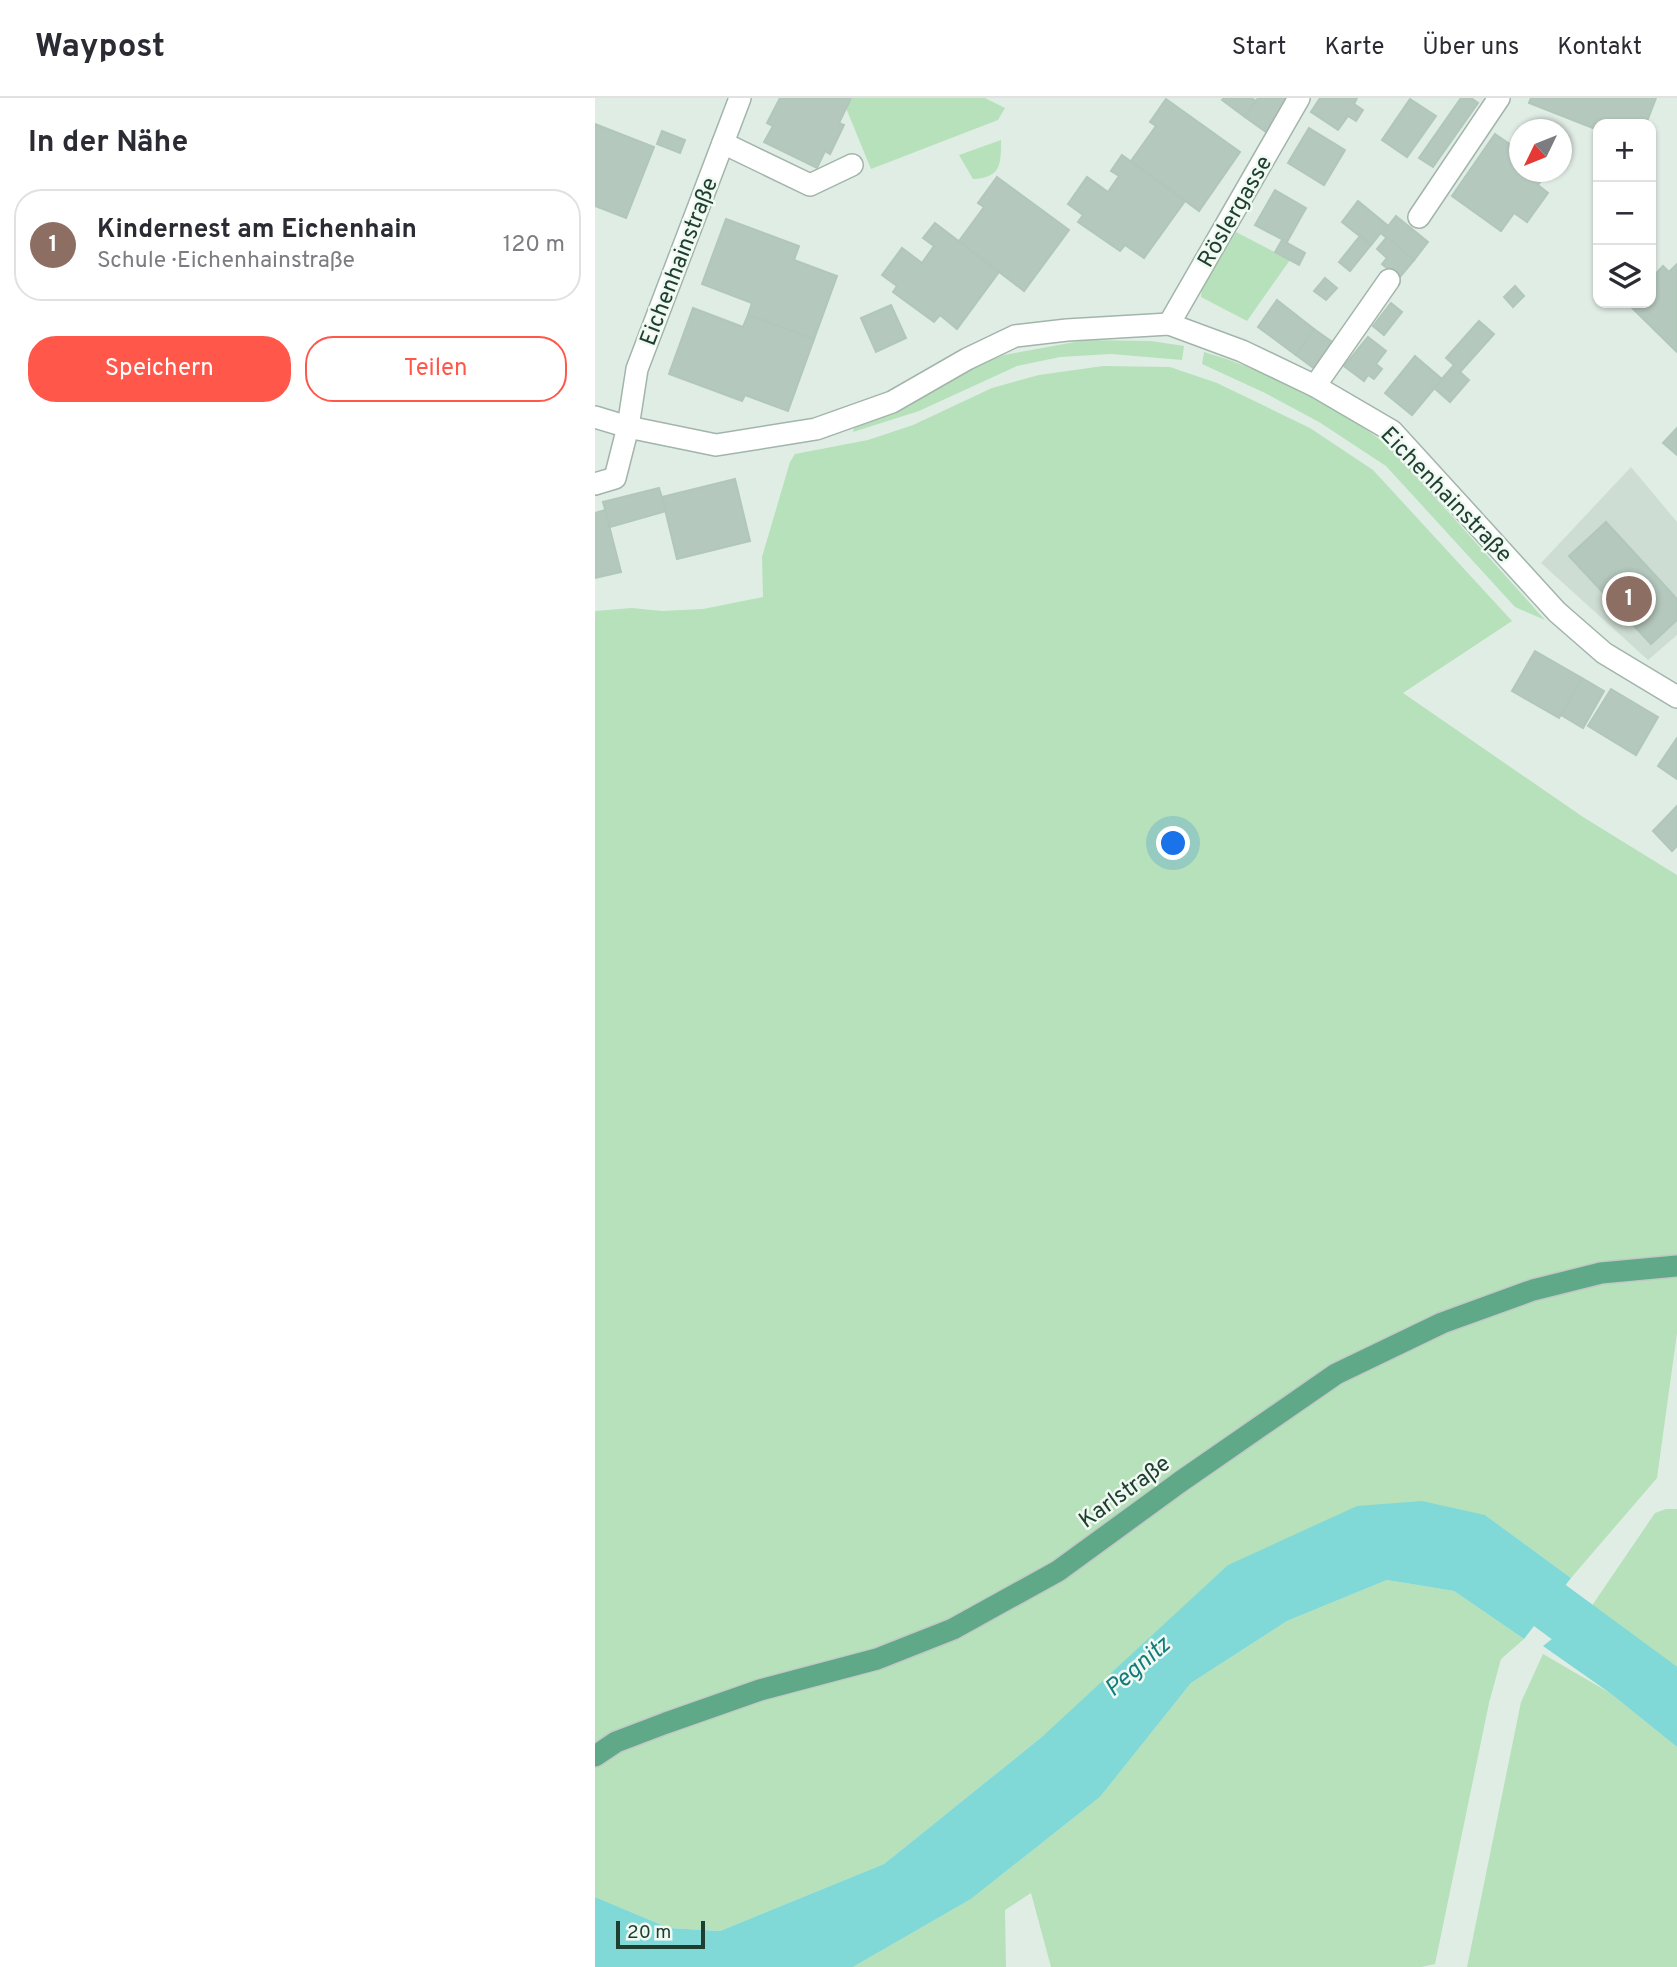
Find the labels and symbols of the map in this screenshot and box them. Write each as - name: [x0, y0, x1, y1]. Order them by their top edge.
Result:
- north arrow: [1509, 119, 1572, 182]
- street label: Röslergasse: [1192, 151, 1280, 273]
- street label: Eichenhainstraße: [635, 174, 726, 350]
- street label: Eichenhainstraße: [1373, 422, 1517, 570]
- pin: 1: [1606, 573, 1652, 625]
- your location: [1156, 826, 1190, 860]
- street label: Karlstraße: [1074, 1450, 1177, 1536]
- water label: Pegnitz: [1099, 1630, 1178, 1704]
- scale bar: [616, 1918, 705, 1950]

